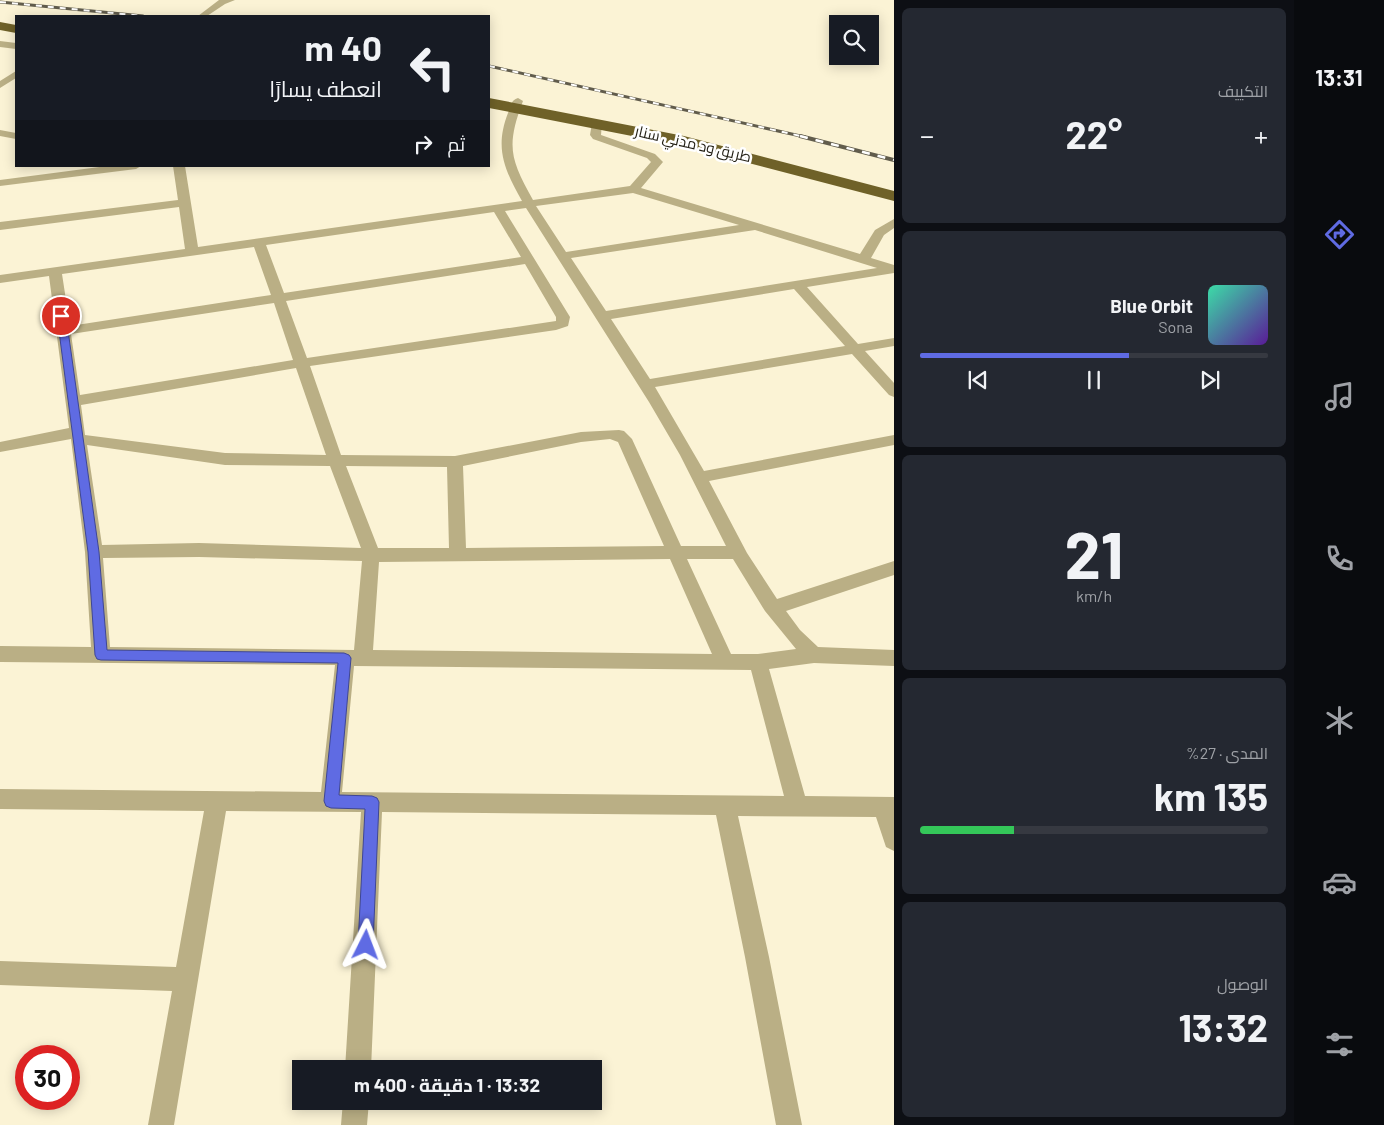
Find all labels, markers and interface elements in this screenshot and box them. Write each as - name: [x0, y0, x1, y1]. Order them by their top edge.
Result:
- map controls: [829, 15, 879, 65]
- button: search: [829, 15, 879, 65]
- text: 40 m: [305, 26, 382, 68]
- icon: left: [400, 35, 465, 100]
- text: 13:31: [1315, 64, 1363, 90]
- text: انعطف يسارًا: [269, 75, 382, 101]
- text: التكييف: [1218, 81, 1268, 100]
- text: 22°: [1066, 111, 1122, 157]
- text: −: [920, 118, 934, 152]
- text: +: [1254, 118, 1268, 152]
- street label: طريق ود مدني سنار: [631, 121, 753, 169]
- icon: right: [409, 130, 437, 158]
- text: ثم: [447, 132, 465, 155]
- icon: directions: [1322, 217, 1357, 252]
- text: Blue Orbit: [1110, 294, 1193, 317]
- pin: [40, 295, 82, 337]
- icon: arrive: [47, 302, 75, 330]
- text: Sona: [1158, 317, 1193, 336]
- icon: previous: [964, 366, 992, 394]
- icon: pause: [1080, 366, 1108, 394]
- icon: next: [1196, 366, 1224, 394]
- icon: music: [1322, 379, 1357, 414]
- text: 21: [1064, 514, 1124, 592]
- icon: phone: [1322, 541, 1357, 576]
- text: km/h: [1076, 586, 1112, 605]
- icon: climate: [1322, 703, 1357, 738]
- text: المدى · 27%: [1186, 743, 1268, 762]
- text: 135 km: [1154, 773, 1268, 819]
- icon: car: [1322, 865, 1357, 900]
- position arrow: [339, 918, 391, 970]
- text: الوصول: [1217, 974, 1268, 993]
- text: 13:32: [1178, 1004, 1268, 1050]
- icon: filters: [1322, 1027, 1357, 1062]
- speed limit sign: 30: [15, 1045, 80, 1110]
- text: 13:32 · 1 دقيقة · 400 m: [354, 1073, 540, 1096]

